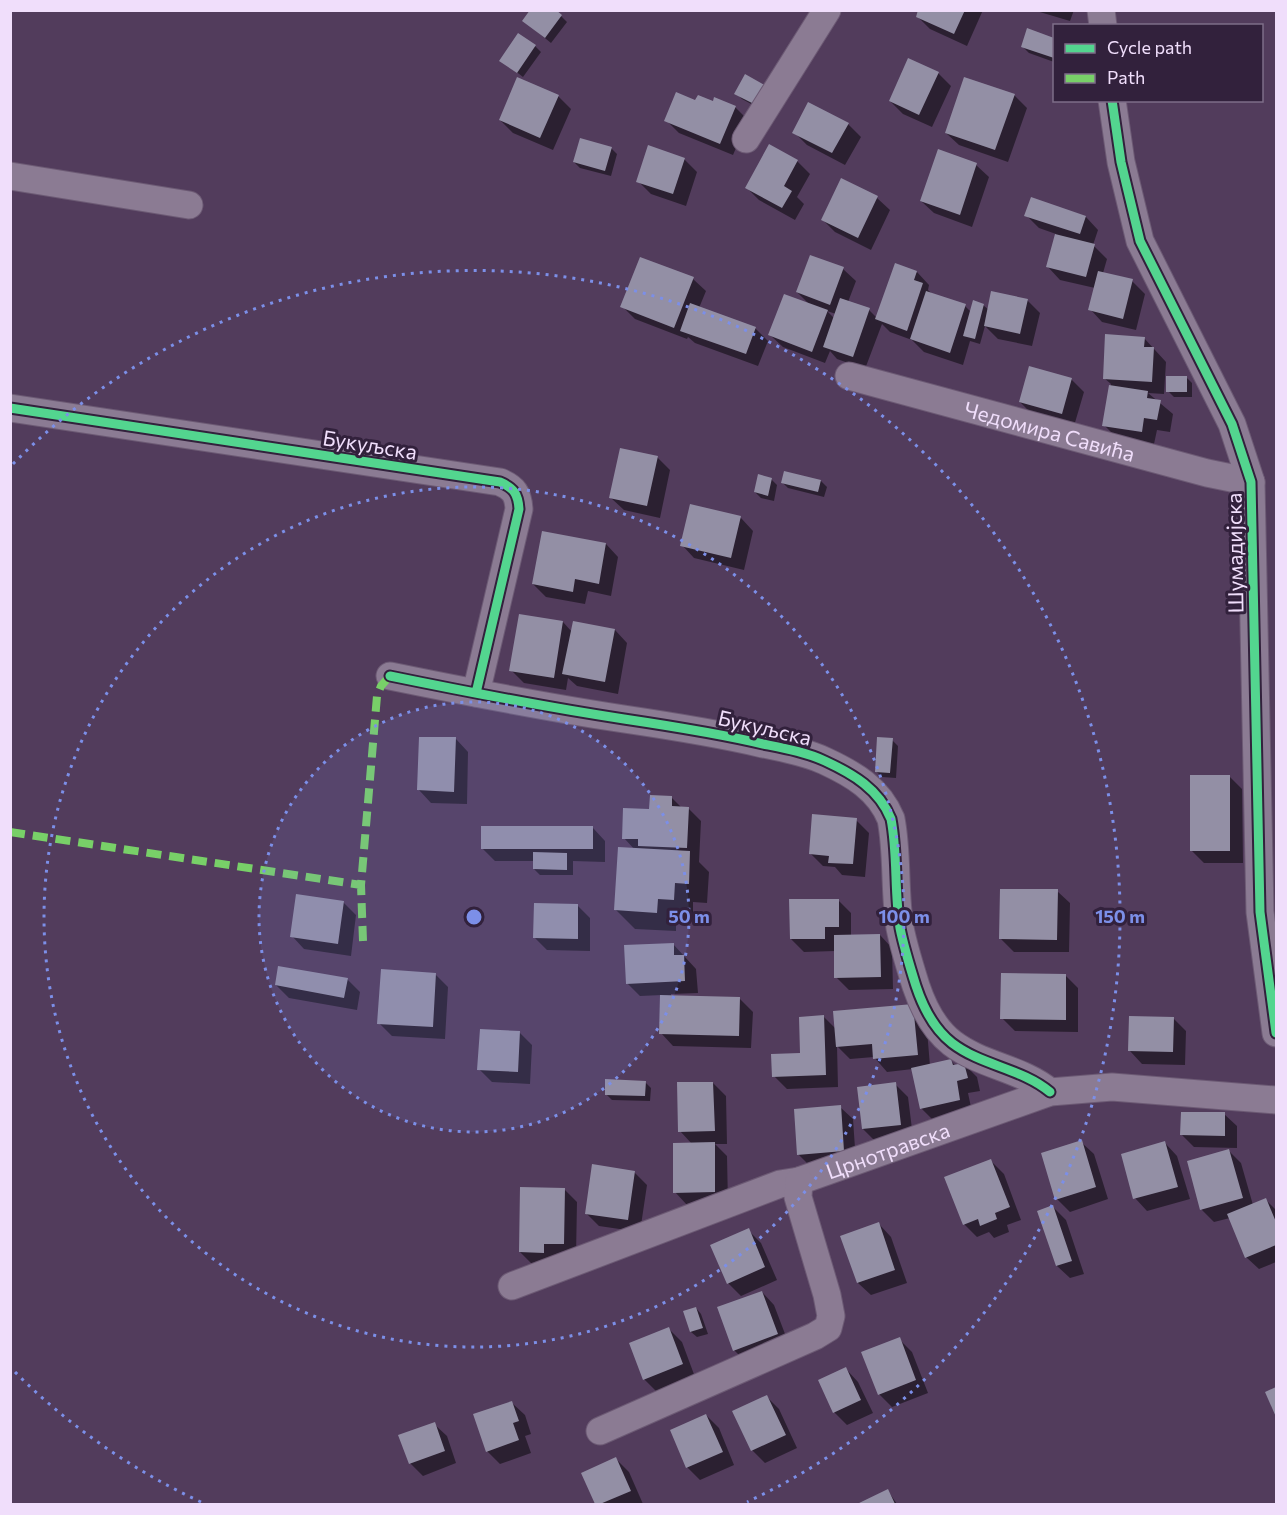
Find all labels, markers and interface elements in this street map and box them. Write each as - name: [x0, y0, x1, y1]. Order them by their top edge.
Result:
- legend: [1053, 24, 1263, 102]
- text: Cycle path: [1107, 36, 1192, 58]
- text: Path: [1107, 66, 1145, 88]
- street label: Чедомира Савића: [962, 395, 1138, 465]
- street label: Букуљска: [321, 424, 419, 464]
- street label: Шумадијска: [1220, 492, 1248, 614]
- street label: Букуљска: [716, 704, 814, 750]
- text: 50 m: [668, 905, 710, 927]
- text: 100 m: [878, 905, 930, 927]
- text: 150 m: [1095, 905, 1145, 927]
- centre of rings: [464, 907, 484, 927]
- street label: Црнотравска: [822, 1116, 953, 1183]

